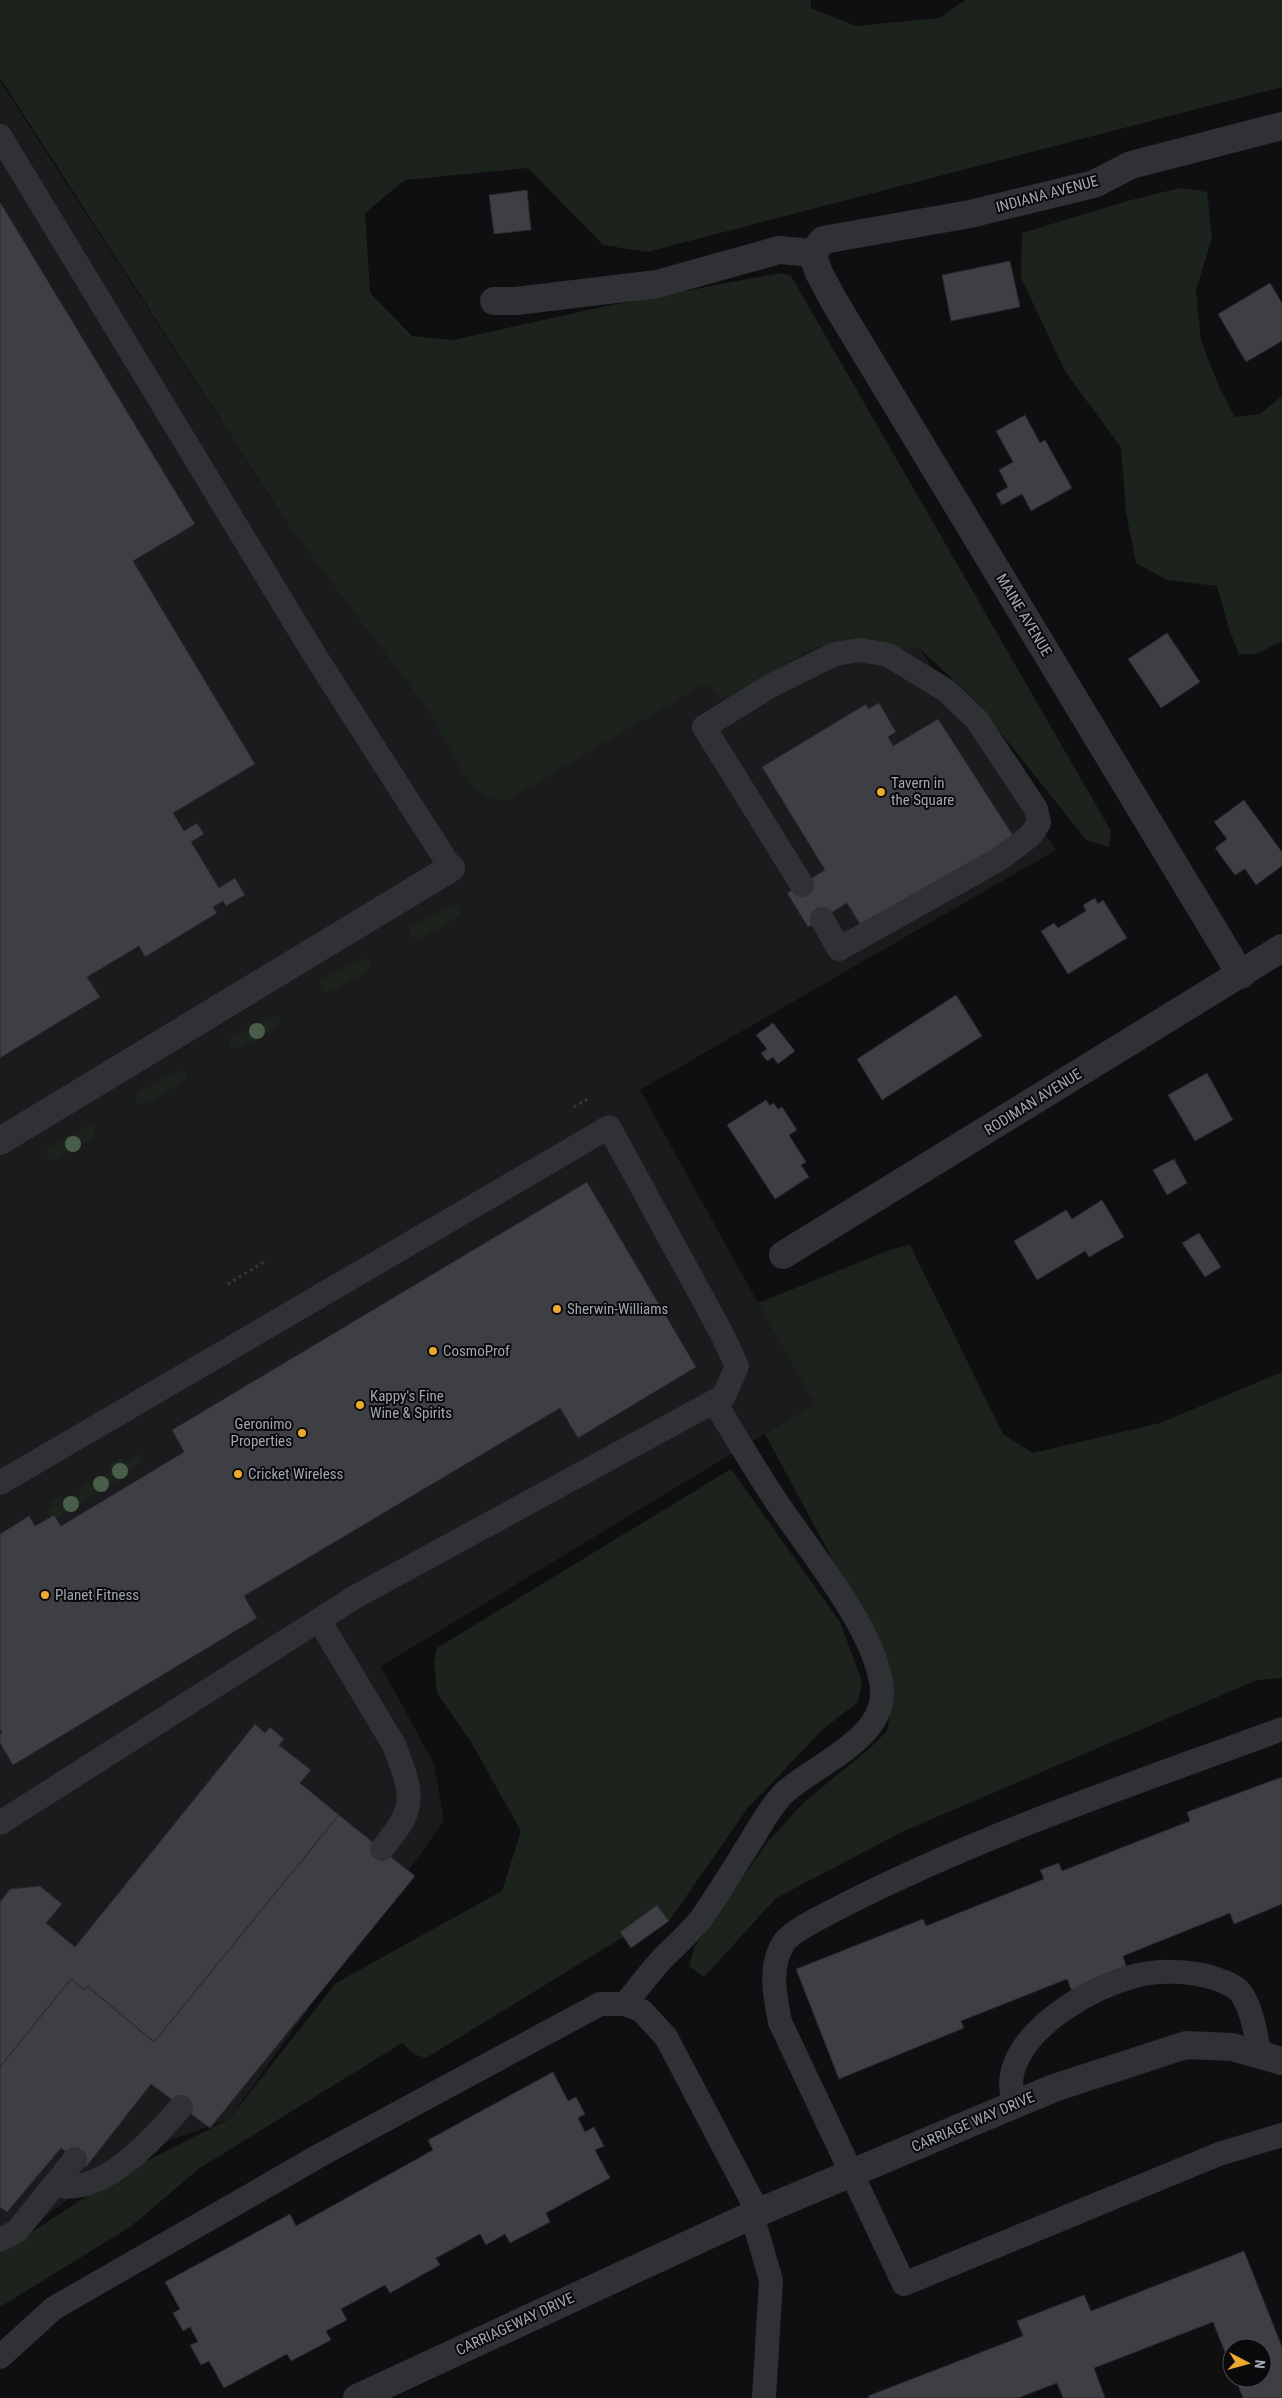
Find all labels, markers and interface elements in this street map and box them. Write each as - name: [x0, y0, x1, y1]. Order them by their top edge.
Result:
- street label: INDIANA AVENUE: [994, 172, 1100, 216]
- street label: MAINE AVENUE: [992, 570, 1056, 660]
- place label: Tavern in the Square: [891, 774, 954, 809]
- marker: Tavern in the Square: [875, 786, 887, 798]
- street label: RODIMAN AVENUE: [981, 1065, 1085, 1139]
- place label: Sherwin-Williams: [567, 1300, 669, 1318]
- marker: Sherwin-Williams: [551, 1303, 563, 1315]
- place label: CosmoProf: [443, 1342, 510, 1360]
- marker: CosmoProf: [427, 1345, 439, 1357]
- place label: Kappy's Fine Wine & Spirits: [370, 1387, 452, 1422]
- marker: Kappy's Fine Wine & Spirits: [354, 1399, 366, 1411]
- place label: Geronimo Properties: [231, 1415, 292, 1450]
- marker: Geronimo Properties: [296, 1427, 308, 1439]
- place label: Cricket Wireless: [248, 1465, 344, 1483]
- marker: Cricket Wireless: [232, 1468, 244, 1480]
- place label: Planet Fitness: [55, 1586, 139, 1604]
- marker: Planet Fitness: [39, 1589, 51, 1601]
- street label: CARRIAGE WAY DRIVE: [909, 2088, 1037, 2156]
- street label: CARRIAGEWAY DRIVE: [453, 2289, 577, 2359]
- north arrow: [1222, 2338, 1272, 2388]
- text: N: [1252, 2359, 1268, 2369]

